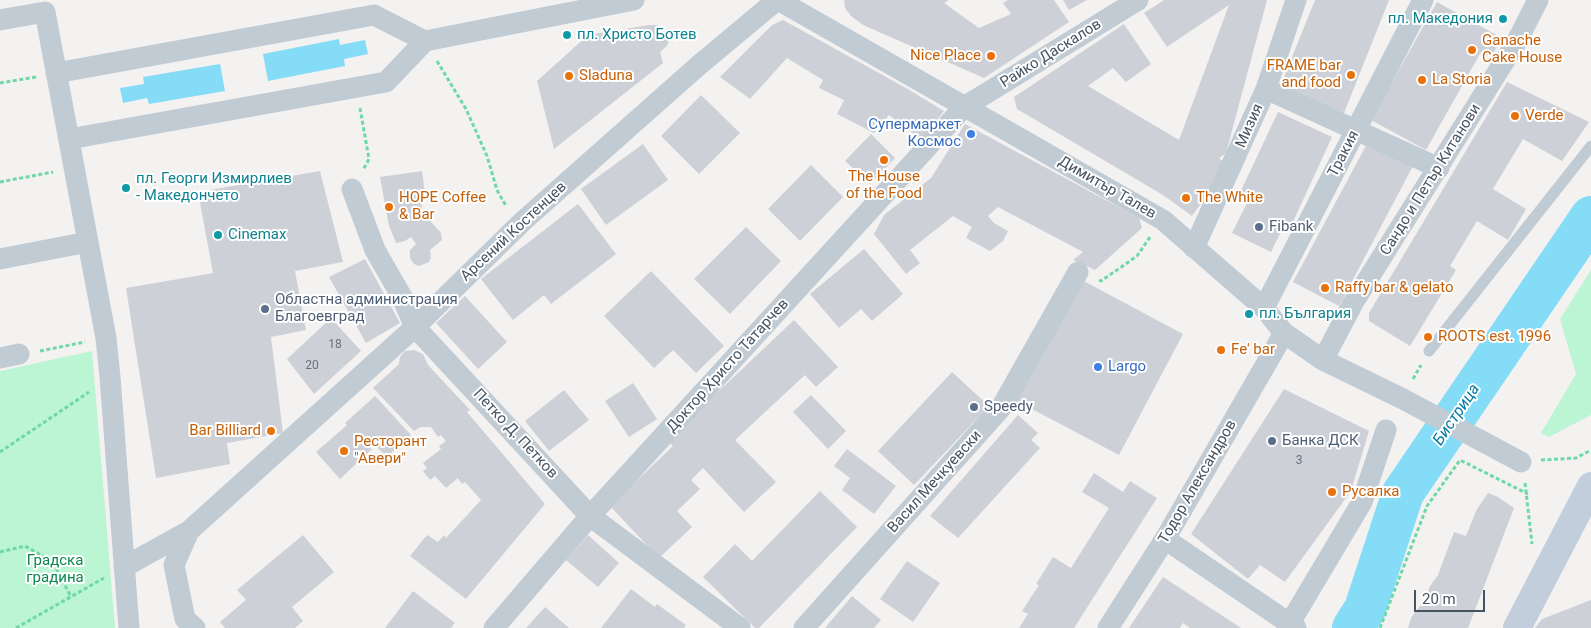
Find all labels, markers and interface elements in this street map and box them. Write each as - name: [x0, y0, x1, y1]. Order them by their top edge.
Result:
- place label: пл. Македония: [1388, 10, 1493, 28]
- marker: пл. Македония: [1497, 13, 1509, 25]
- street label: Райко Даскалов: [997, 16, 1105, 92]
- place label: пл. Христо Ботев: [577, 26, 697, 44]
- marker: пл. Христо Ботев: [561, 29, 573, 41]
- place label: Ganache Cake House: [1482, 32, 1562, 67]
- marker: Ganache Cake House: [1466, 44, 1478, 56]
- place label: Nice Place: [910, 47, 981, 65]
- marker: Nice Place: [985, 50, 997, 62]
- place label: FRAME bar and food: [1267, 57, 1341, 92]
- place label: Sladuna: [579, 67, 633, 85]
- marker: FRAME bar and food: [1345, 69, 1357, 81]
- marker: Sladuna: [563, 70, 575, 82]
- place label: La Storia: [1432, 71, 1491, 89]
- marker: La Storia: [1416, 74, 1428, 86]
- street label: Мизия: [1232, 101, 1268, 151]
- street label: Сандо и Петър Китанови: [1377, 101, 1485, 259]
- place label: Verde: [1525, 107, 1564, 125]
- marker: Verde: [1509, 110, 1521, 122]
- place label: Супермаркет Космос: [868, 116, 961, 151]
- marker: Супермаркет Космос: [965, 128, 977, 140]
- street label: Тракия: [1325, 128, 1363, 180]
- street label: Димитър Талев: [1055, 153, 1159, 223]
- marker: The House of the Food: [878, 154, 890, 166]
- place label: The House of the Food: [846, 168, 922, 203]
- place label: пл. Георги Измирлиев - Македончето: [136, 170, 292, 205]
- street label: Арсений Костенцев: [457, 178, 571, 286]
- marker: пл. Георги Измирлиев - Македончето: [120, 182, 132, 194]
- place label: HOPE Coffee & Bar: [399, 189, 486, 224]
- place label: The White: [1196, 189, 1263, 207]
- marker: The White: [1180, 192, 1192, 204]
- marker: HOPE Coffee & Bar: [383, 201, 395, 213]
- place label: Fibank: [1269, 218, 1313, 236]
- marker: Fibank: [1253, 221, 1265, 233]
- place label: Cinemax: [228, 226, 286, 244]
- marker: Cinemax: [212, 229, 224, 241]
- place label: Raffy bar & gelato: [1335, 279, 1454, 297]
- marker: Raffy bar & gelato: [1319, 282, 1331, 294]
- place label: Областна администрация Благоевград: [275, 291, 458, 326]
- street label: Доктор Христо Татарчев: [663, 295, 793, 437]
- marker: Областна администрация Благоевград: [259, 303, 271, 315]
- place label: пл. България: [1259, 305, 1351, 323]
- marker: пл. България: [1243, 308, 1255, 320]
- place label: ROOTS est. 1996: [1438, 328, 1551, 346]
- marker: ROOTS est. 1996: [1422, 331, 1434, 343]
- house number: 18: [328, 338, 342, 352]
- place label: Fe' bar: [1231, 341, 1275, 359]
- marker: Fe' bar: [1215, 344, 1227, 356]
- place label: Largo: [1108, 358, 1146, 376]
- house number: 20: [305, 359, 319, 373]
- marker: Largo: [1092, 361, 1104, 373]
- water label: Бистрица: [1430, 381, 1484, 449]
- street label: Петко Д. Петков: [469, 385, 561, 483]
- place label: Speedy: [984, 398, 1033, 416]
- marker: Speedy: [968, 401, 980, 413]
- street label: Тодор Александров: [1155, 417, 1241, 547]
- place label: Bar Billiard: [189, 422, 261, 440]
- marker: Bar Billiard: [265, 425, 277, 437]
- street label: Васил Мечкуевски: [884, 427, 986, 537]
- place label: Банка ДСК: [1282, 432, 1359, 450]
- place label: Ресторант "Авери": [354, 433, 427, 468]
- marker: Банка ДСК: [1266, 435, 1278, 447]
- marker: Ресторант "Авери": [338, 445, 350, 457]
- house number: 3: [1296, 454, 1302, 468]
- place label: Русалка: [1342, 483, 1400, 501]
- marker: Русалка: [1326, 486, 1338, 498]
- park label: Градска градина: [26, 552, 84, 587]
- scale bar: [1416, 580, 1487, 612]
- text: 20 m: [1422, 590, 1456, 608]

